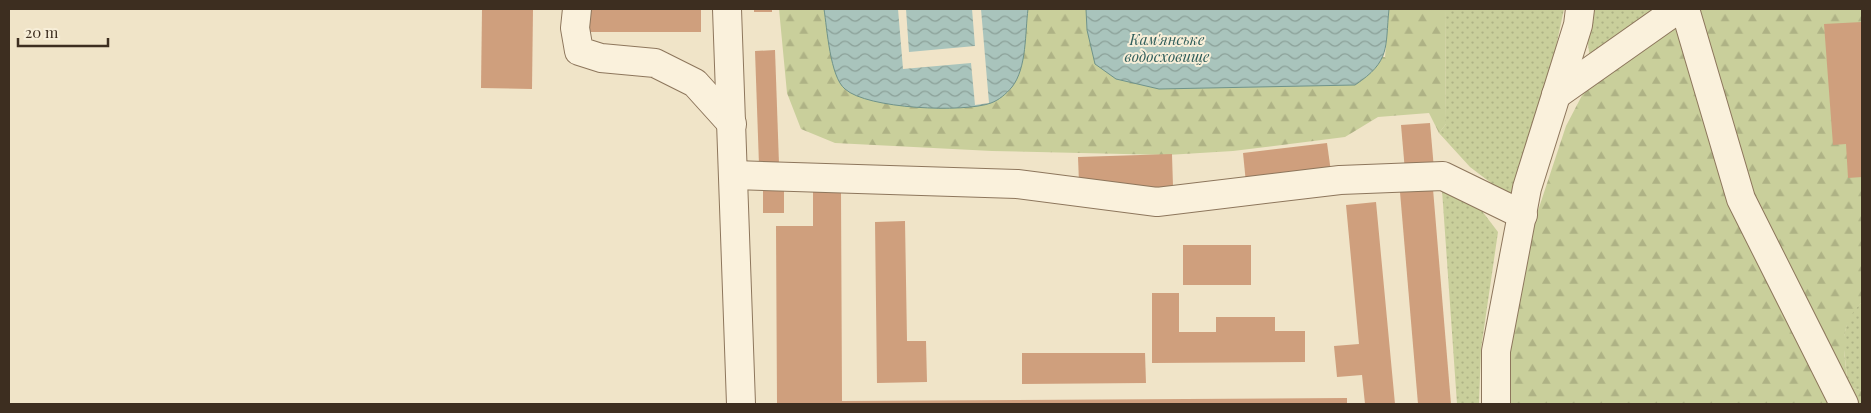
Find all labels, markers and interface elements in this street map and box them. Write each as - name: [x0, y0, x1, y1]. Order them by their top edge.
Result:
- scale bar: [18, 15, 108, 47]
- text: 20 m: [25, 22, 59, 42]
- water label: Кам'янське водосховище: [1125, 29, 1210, 66]

